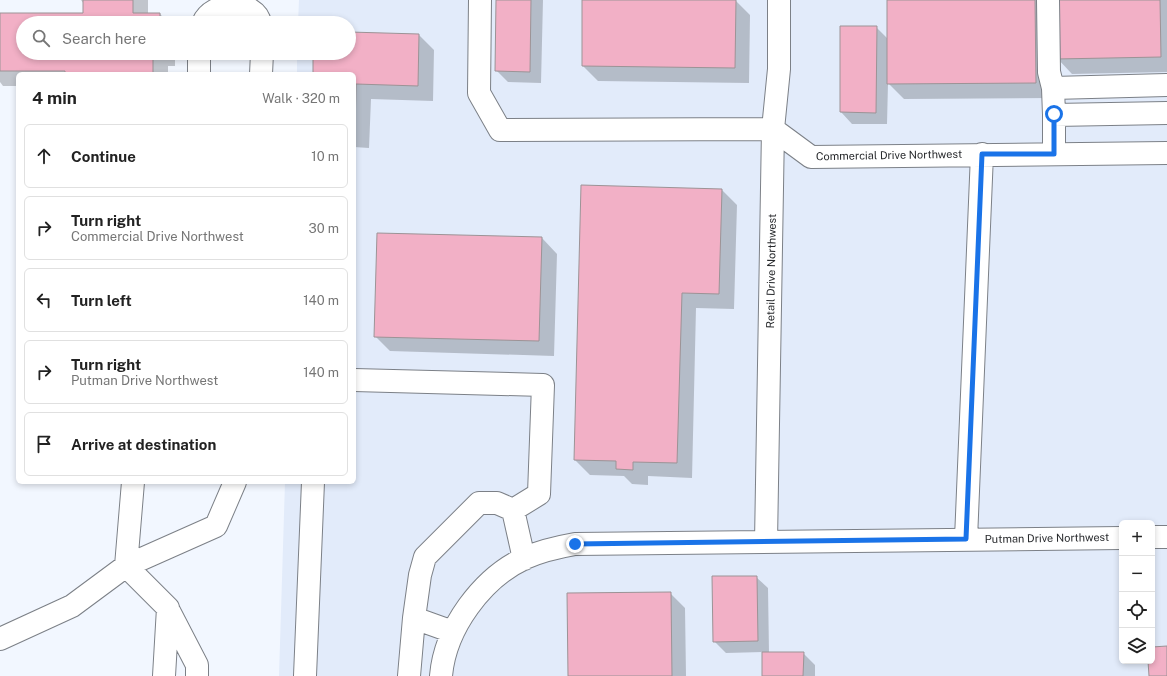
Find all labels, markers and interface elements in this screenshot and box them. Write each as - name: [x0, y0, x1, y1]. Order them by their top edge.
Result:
- search box: [16, 16, 356, 60]
- icon: search: [30, 27, 52, 49]
- text: Search here: [62, 30, 146, 47]
- text: 4 min: [32, 88, 77, 108]
- text: Walk · 320 m: [262, 91, 340, 106]
- route start: [1045, 105, 1063, 123]
- icon: ahead: [33, 145, 55, 167]
- text: Continue: [71, 148, 136, 165]
- street label: Commercial Drive Northwest: [816, 148, 962, 162]
- text: 10 m: [311, 149, 339, 164]
- text: Turn right: [71, 212, 141, 229]
- street label: Retail Drive Northwest: [764, 214, 778, 328]
- icon: right: [33, 217, 55, 239]
- text: 30 m: [309, 221, 339, 236]
- text: Commercial Drive Northwest: [71, 229, 244, 244]
- icon: left: [33, 289, 55, 311]
- text: Turn left: [71, 292, 132, 309]
- text: 140 m: [303, 293, 339, 308]
- text: Turn right: [71, 356, 141, 373]
- icon: right: [33, 361, 55, 383]
- text: 140 m: [303, 365, 339, 380]
- text: Putman Drive Northwest: [71, 373, 218, 388]
- icon: arrive: [33, 433, 55, 455]
- text: Arrive at destination: [71, 436, 216, 453]
- map controls: [1119, 520, 1155, 664]
- button: +: [1119, 520, 1155, 556]
- street label: Putman Drive Northwest: [985, 531, 1109, 545]
- route end: [566, 535, 584, 553]
- button: −: [1119, 556, 1155, 592]
- button: locate: [1119, 592, 1155, 628]
- button: layers: [1119, 628, 1155, 664]

